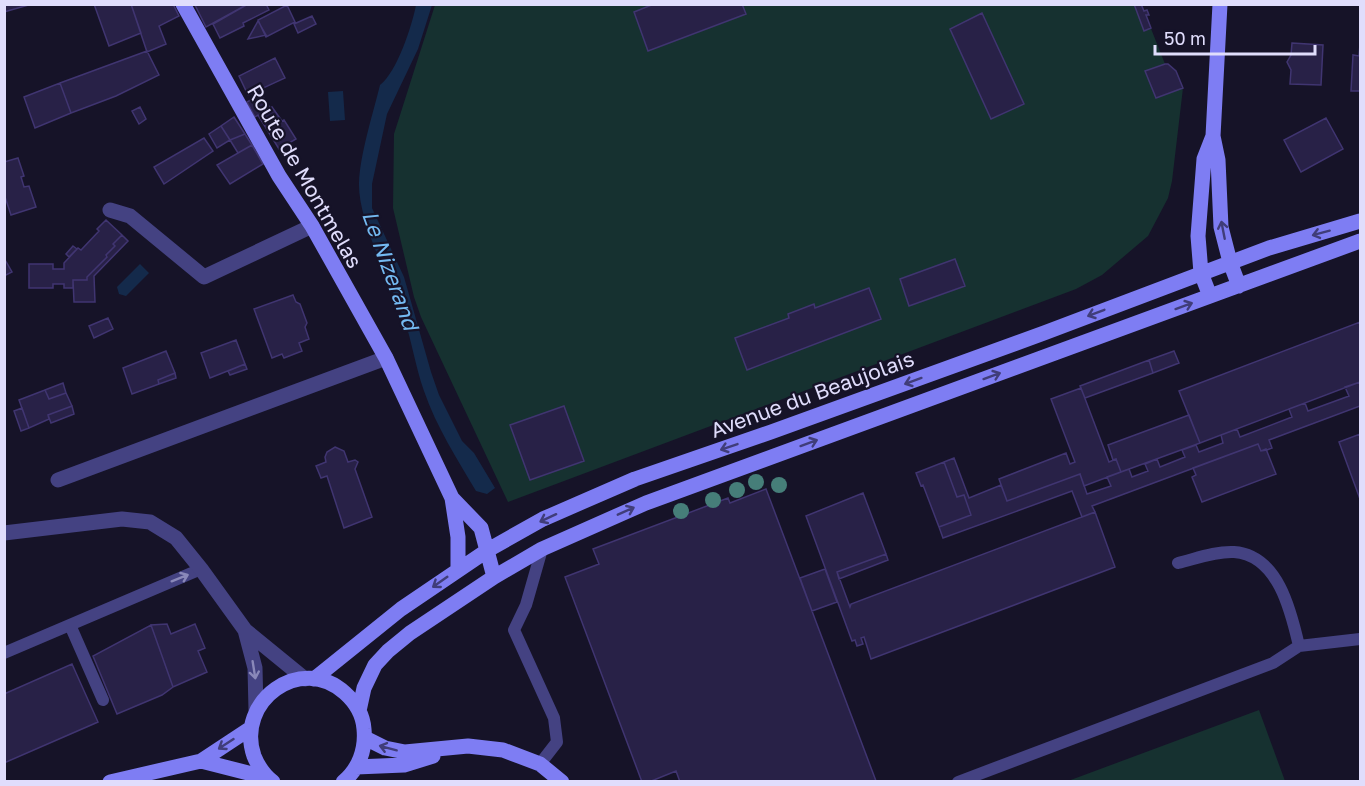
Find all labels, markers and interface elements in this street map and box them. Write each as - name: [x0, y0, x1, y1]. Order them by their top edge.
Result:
- scale bar: [1155, 18, 1316, 56]
- text: 50 m: [1164, 27, 1206, 49]
- street label: Route de Montmelas: [242, 80, 368, 272]
- water label: Le Nizerand: [357, 207, 426, 336]
- one-way arrow: [1217, 221, 1228, 241]
- one-way arrow: [1311, 227, 1330, 239]
- one-way arrow: [1174, 299, 1193, 310]
- one-way arrow: [1087, 308, 1106, 319]
- street label: Avenue du Beaujolais: [707, 345, 917, 443]
- one-way arrow: [982, 369, 1001, 380]
- one-way arrow: [904, 376, 923, 387]
- one-way arrow: [799, 437, 818, 448]
- one-way arrow: [720, 442, 739, 453]
- one-way arrow: [617, 505, 635, 517]
- one-way arrow: [539, 512, 557, 524]
- one-way arrow: [171, 572, 189, 583]
- one-way arrow: [432, 576, 448, 588]
- one-way arrow: [249, 659, 260, 679]
- one-way arrow: [217, 738, 234, 751]
- one-way arrow: [379, 742, 398, 753]

